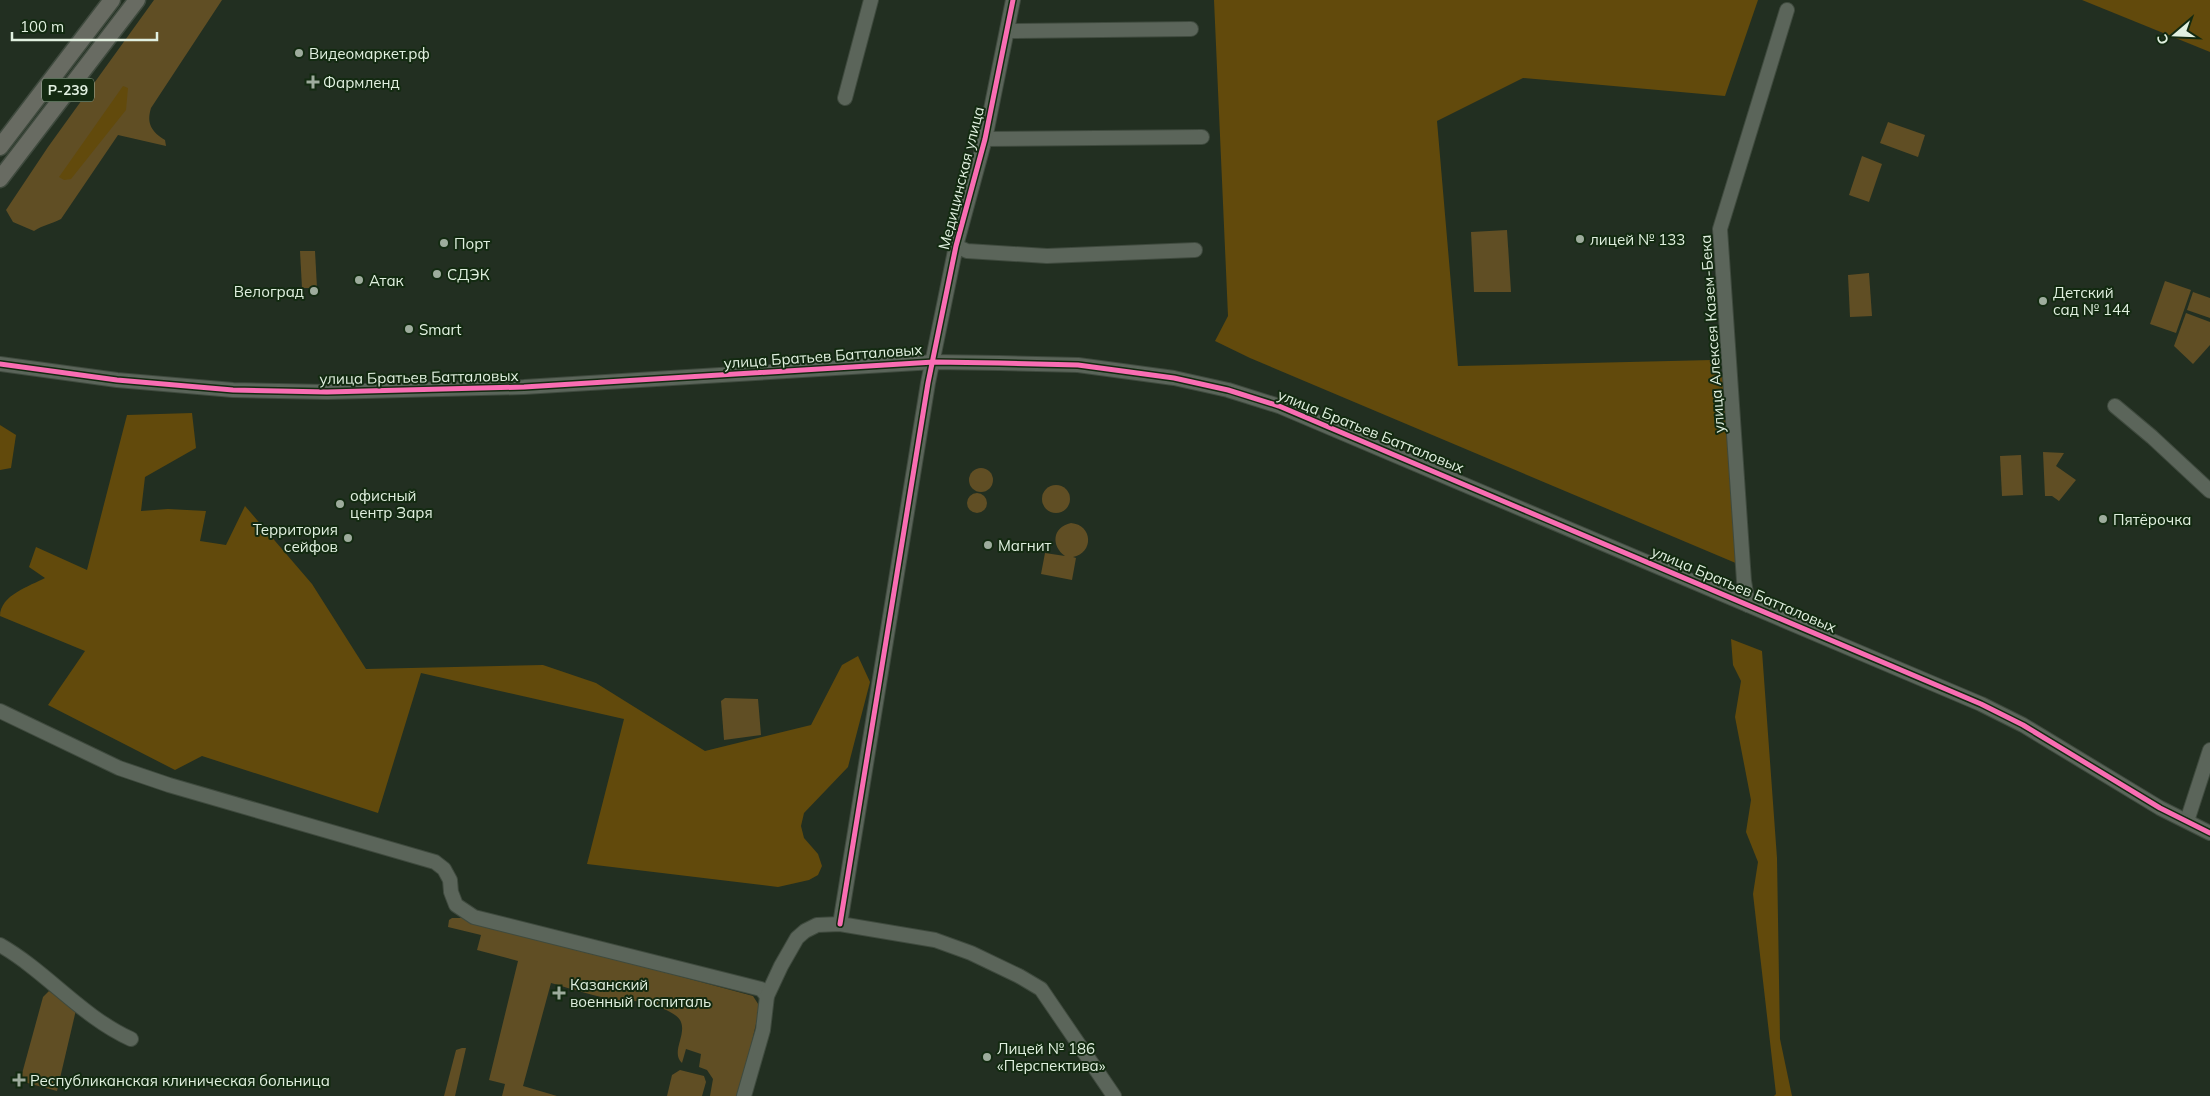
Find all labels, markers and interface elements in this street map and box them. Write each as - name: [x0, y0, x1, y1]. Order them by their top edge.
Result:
- scale bar: [12, 10, 158, 42]
- north arrow: [2150, 10, 2200, 60]
- text: 100 m: [20, 17, 64, 36]
- text: С: [2153, 32, 2173, 47]
- place label: Видеомаркет.рф: [309, 44, 430, 63]
- marker: Видеомаркет.рф: [293, 47, 305, 59]
- place label: Фармленд: [323, 73, 400, 92]
- marker: Фармленд: [307, 76, 319, 88]
- road number: Р-239: [42, 78, 94, 102]
- street label: Медицинская улица: [934, 104, 988, 252]
- place label: лицей № 133: [1590, 230, 1685, 249]
- marker: лицей № 133: [1574, 233, 1586, 245]
- place label: Порт: [454, 234, 490, 253]
- street label: улица Алексея Казем-Бека: [1696, 234, 1728, 434]
- marker: Порт: [438, 237, 450, 249]
- place label: СДЭК: [447, 265, 490, 284]
- marker: СДЭК: [431, 268, 443, 280]
- place label: Атак: [369, 271, 405, 290]
- marker: Атак: [353, 274, 365, 286]
- place label: Велоград: [234, 282, 304, 301]
- place label: Детский сад № 144: [2053, 283, 2130, 319]
- marker: Велоград: [308, 285, 320, 297]
- marker: Детский сад № 144: [2037, 295, 2049, 307]
- place label: Smart: [419, 320, 462, 339]
- marker: Smart: [403, 323, 415, 335]
- street label: улица Братьев Батталовых: [723, 340, 923, 372]
- street label: улица Братьев Батталовых: [319, 366, 519, 388]
- street label: улица Братьев Батталовых: [1275, 385, 1467, 477]
- place label: офисный центр Заря: [350, 486, 433, 522]
- marker: офисный центр Заря: [334, 498, 346, 510]
- place label: Пятёрочка: [2113, 510, 2191, 529]
- marker: Пятёрочка: [2097, 513, 2109, 525]
- place label: Территория сейфов: [253, 520, 338, 556]
- marker: Территория сейфов: [342, 532, 354, 544]
- place label: Магнит: [998, 536, 1052, 555]
- marker: Магнит: [982, 539, 994, 551]
- street label: улица Братьев Батталовых: [1649, 541, 1839, 637]
- place label: Казанский военный госпиталь: [570, 975, 711, 1011]
- marker: Казанский военный госпиталь: [552, 986, 566, 1000]
- place label: Лицей № 186 «Перспектива»: [997, 1039, 1106, 1075]
- marker: Лицей № 186 «Перспектива»: [981, 1051, 993, 1063]
- place label: Республиканская клиническая больница: [30, 1071, 330, 1090]
- marker: Республиканская клиническая больница: [12, 1073, 26, 1087]

